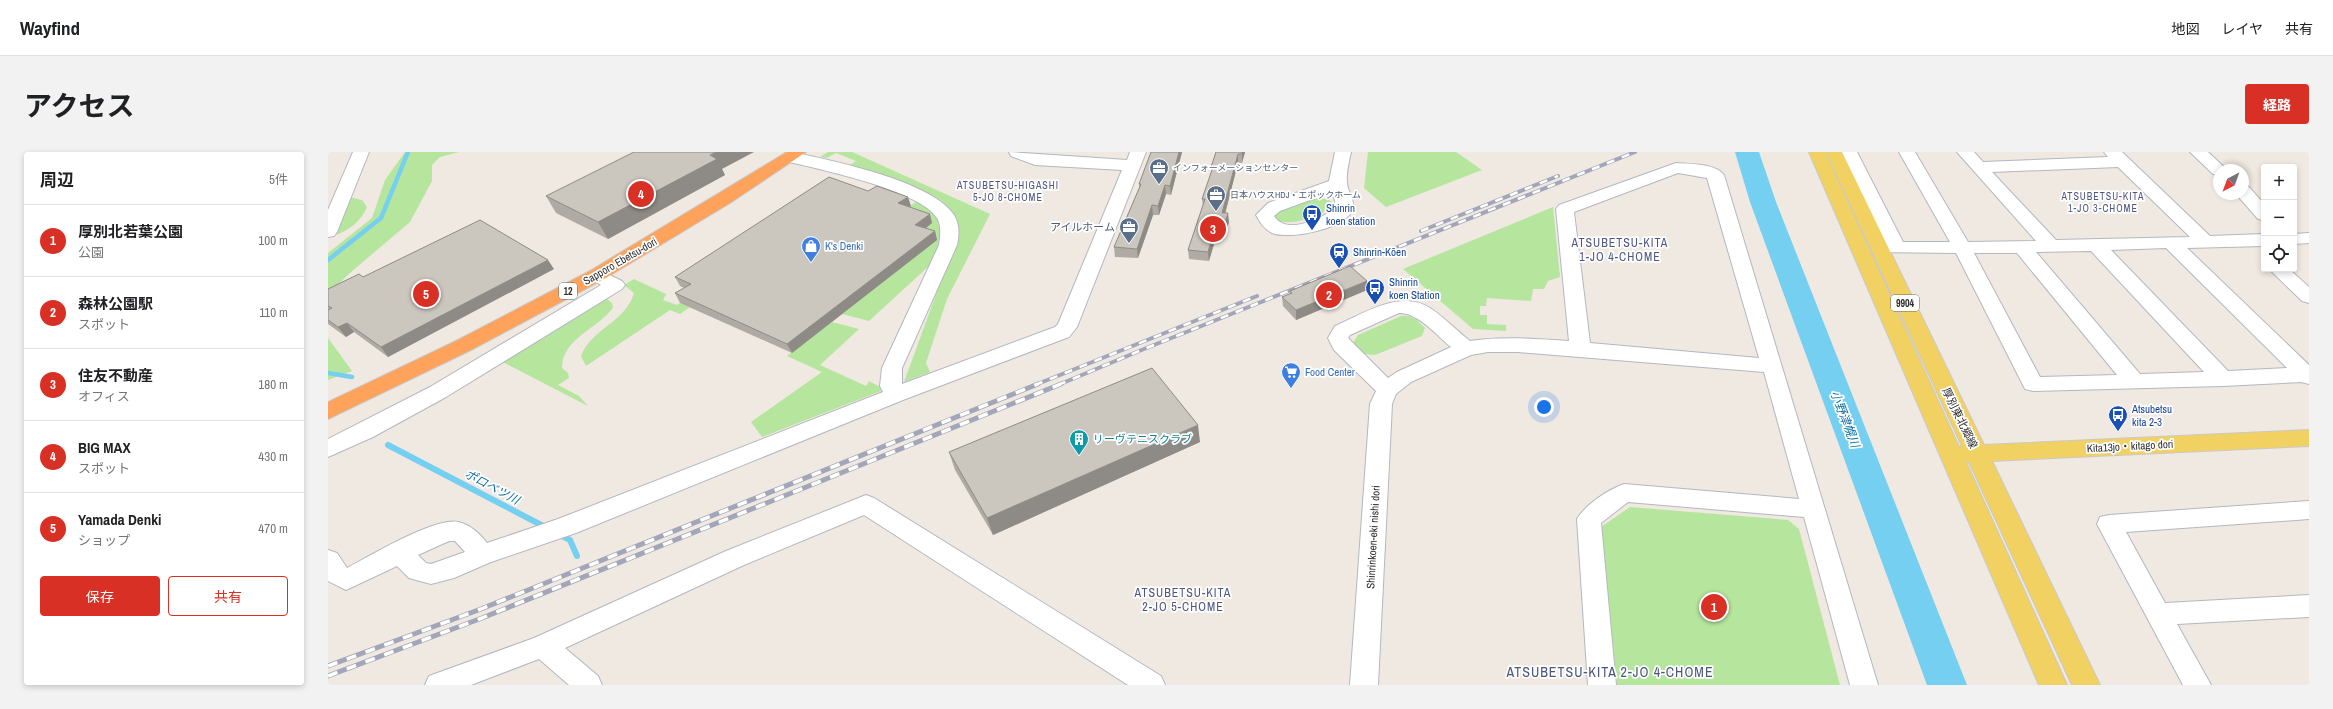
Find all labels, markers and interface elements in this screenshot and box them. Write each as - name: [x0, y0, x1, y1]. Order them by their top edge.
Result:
- text: Wayfind: [20, 15, 80, 41]
- text: 地図: [2171, 20, 2199, 38]
- text: レイヤ: [2221, 20, 2263, 38]
- text: 共有: [2285, 20, 2313, 38]
- button: 経路: [2245, 84, 2309, 124]
- text: アクセス: [24, 87, 135, 125]
- office icon: インフォーメーションセンター: [1148, 157, 1170, 185]
- place label: インフォーメーションセンター: [1173, 162, 1298, 174]
- north arrow: [2213, 164, 2249, 200]
- map controls: [2261, 164, 2297, 272]
- button: +: [2261, 164, 2297, 200]
- text: 周辺: [40, 168, 74, 191]
- text: 5件: [269, 171, 288, 188]
- pin: 4: [628, 179, 654, 209]
- district label: ATSUBETSU-HIGASHI 5-JO 8-CHOME: [956, 179, 1059, 204]
- office icon: 日本ハウスHDJ・エポックホーム: [1205, 184, 1227, 212]
- place label: 日本ハウスHDJ・エポックホーム: [1230, 189, 1361, 201]
- district label: ATSUBETSU-KITA 1-JO 3-CHOME: [2061, 190, 2144, 215]
- button: −: [2261, 200, 2297, 236]
- place label: Shinrin koen station: [1326, 201, 1375, 228]
- bus stop icon: Shinrin koen station: [1301, 203, 1323, 231]
- pin: 3: [1200, 214, 1226, 244]
- office icon: アイルホーム: [1118, 216, 1140, 244]
- place label: アイルホーム: [1050, 220, 1115, 234]
- text: 厚別北若葉公園: [78, 221, 183, 242]
- text: 1: [50, 232, 56, 249]
- text: 100 m: [258, 232, 288, 249]
- street label: Sapporo Ebetsu-dori: [580, 234, 660, 288]
- shop icon: K's Denki: [800, 235, 822, 263]
- district label: ATSUBETSU-KITA 1-JO 4-CHOME: [1571, 235, 1668, 265]
- button: locate: [2261, 236, 2297, 272]
- place label: K's Denki: [825, 239, 863, 253]
- station icon: Shinrin-Kōen: [1328, 241, 1350, 269]
- text: 公園: [78, 244, 104, 261]
- place label: Shinrin-Kōen: [1353, 245, 1406, 259]
- place label: Shinrin koen Station: [1389, 275, 1440, 302]
- bus stop icon: Shinrin koen Station: [1364, 277, 1386, 305]
- pin: 5: [413, 279, 439, 309]
- pin: 2: [1316, 280, 1342, 310]
- road number: 12: [559, 283, 577, 299]
- text: 森林公園駅: [78, 293, 153, 314]
- road number: 9904: [1891, 295, 1919, 311]
- text: 2: [50, 304, 56, 321]
- text: 110 m: [259, 304, 288, 321]
- text: スポット: [78, 316, 130, 333]
- supermarket icon: Food Center: [1280, 361, 1302, 389]
- text: 住友不動産: [78, 365, 153, 386]
- place label: Food Center: [1305, 365, 1355, 379]
- text: 3: [50, 376, 56, 393]
- text: 180 m: [258, 376, 288, 393]
- street label: 厚別東北郷線: [1939, 385, 1981, 451]
- text: オフィス: [78, 388, 130, 405]
- water label: 小野津幌川: [1827, 388, 1864, 452]
- your location: [1534, 397, 1554, 417]
- place label: Atsubetsu kita 2-3: [2131, 402, 2172, 429]
- bus stop icon: Atsubetsu kita 2-3: [2107, 404, 2129, 432]
- building icon: リーヴテニスクラブ: [1068, 428, 1090, 456]
- place label: リーヴテニスクラブ: [1093, 432, 1192, 446]
- text: BIG MAX: [78, 437, 131, 458]
- street label: Kita13jo・kitago dori: [2086, 437, 2174, 455]
- text: 4: [50, 448, 56, 465]
- text: 430 m: [258, 448, 288, 465]
- text: スポット: [78, 460, 130, 477]
- water label: ポロベツ川: [462, 466, 524, 509]
- street label: Shinrinkoen-eki nishi dori: [1363, 485, 1383, 589]
- text: Yamada Denki: [78, 509, 161, 530]
- text: 5: [50, 520, 56, 537]
- text: 470 m: [258, 520, 288, 537]
- text: ショップ: [78, 532, 130, 549]
- button: 保存: [40, 576, 160, 616]
- button: 共有: [168, 576, 288, 616]
- district label: ATSUBETSU-KITA 2-JO 5-CHOME: [1134, 585, 1231, 615]
- pin: 1: [1701, 592, 1727, 622]
- district label: ATSUBETSU-KITA 2-JO 4-CHOME: [1505, 663, 1714, 681]

